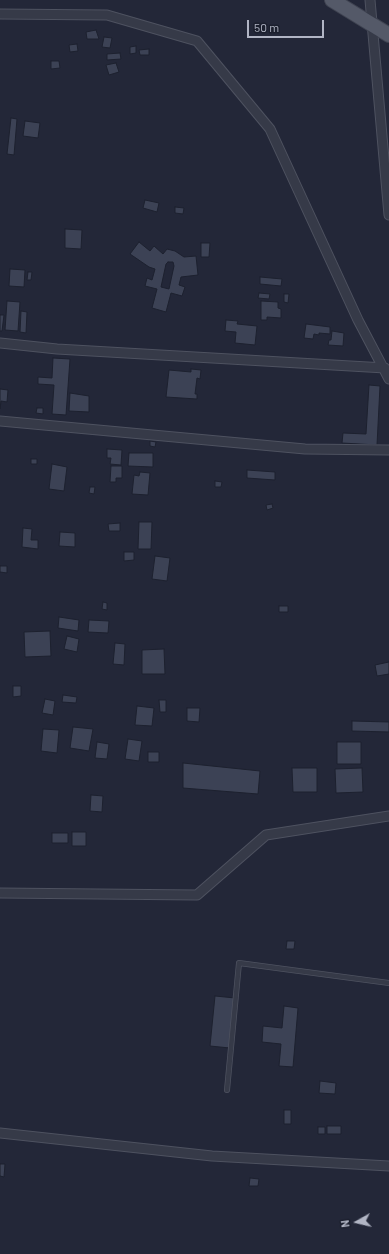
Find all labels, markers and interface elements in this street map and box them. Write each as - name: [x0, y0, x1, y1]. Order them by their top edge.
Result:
- scale bar: [249, 12, 326, 38]
- text: 50 m: [254, 20, 279, 34]
- north arrow: [337, 1202, 377, 1242]
- text: N: [338, 1219, 352, 1228]

